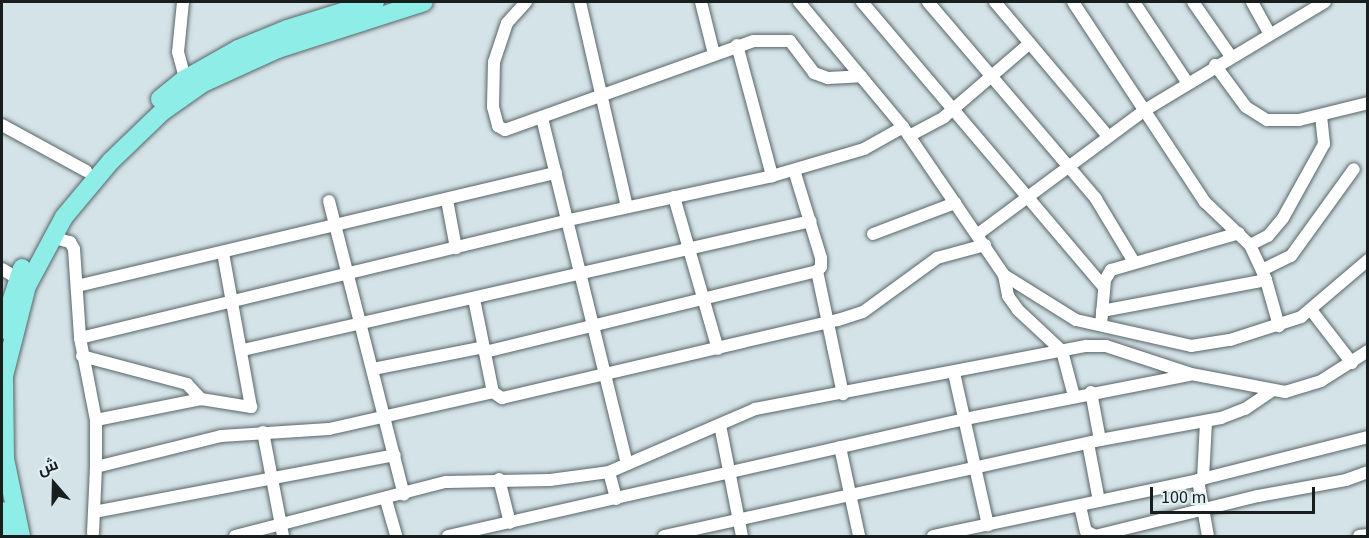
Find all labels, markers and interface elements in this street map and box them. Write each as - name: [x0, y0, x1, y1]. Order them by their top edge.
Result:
- text: ش: [34, 453, 61, 481]
- north arrow: [24, 454, 84, 514]
- scale bar: [1153, 475, 1318, 513]
- text: 100 m: [1161, 485, 1206, 510]

